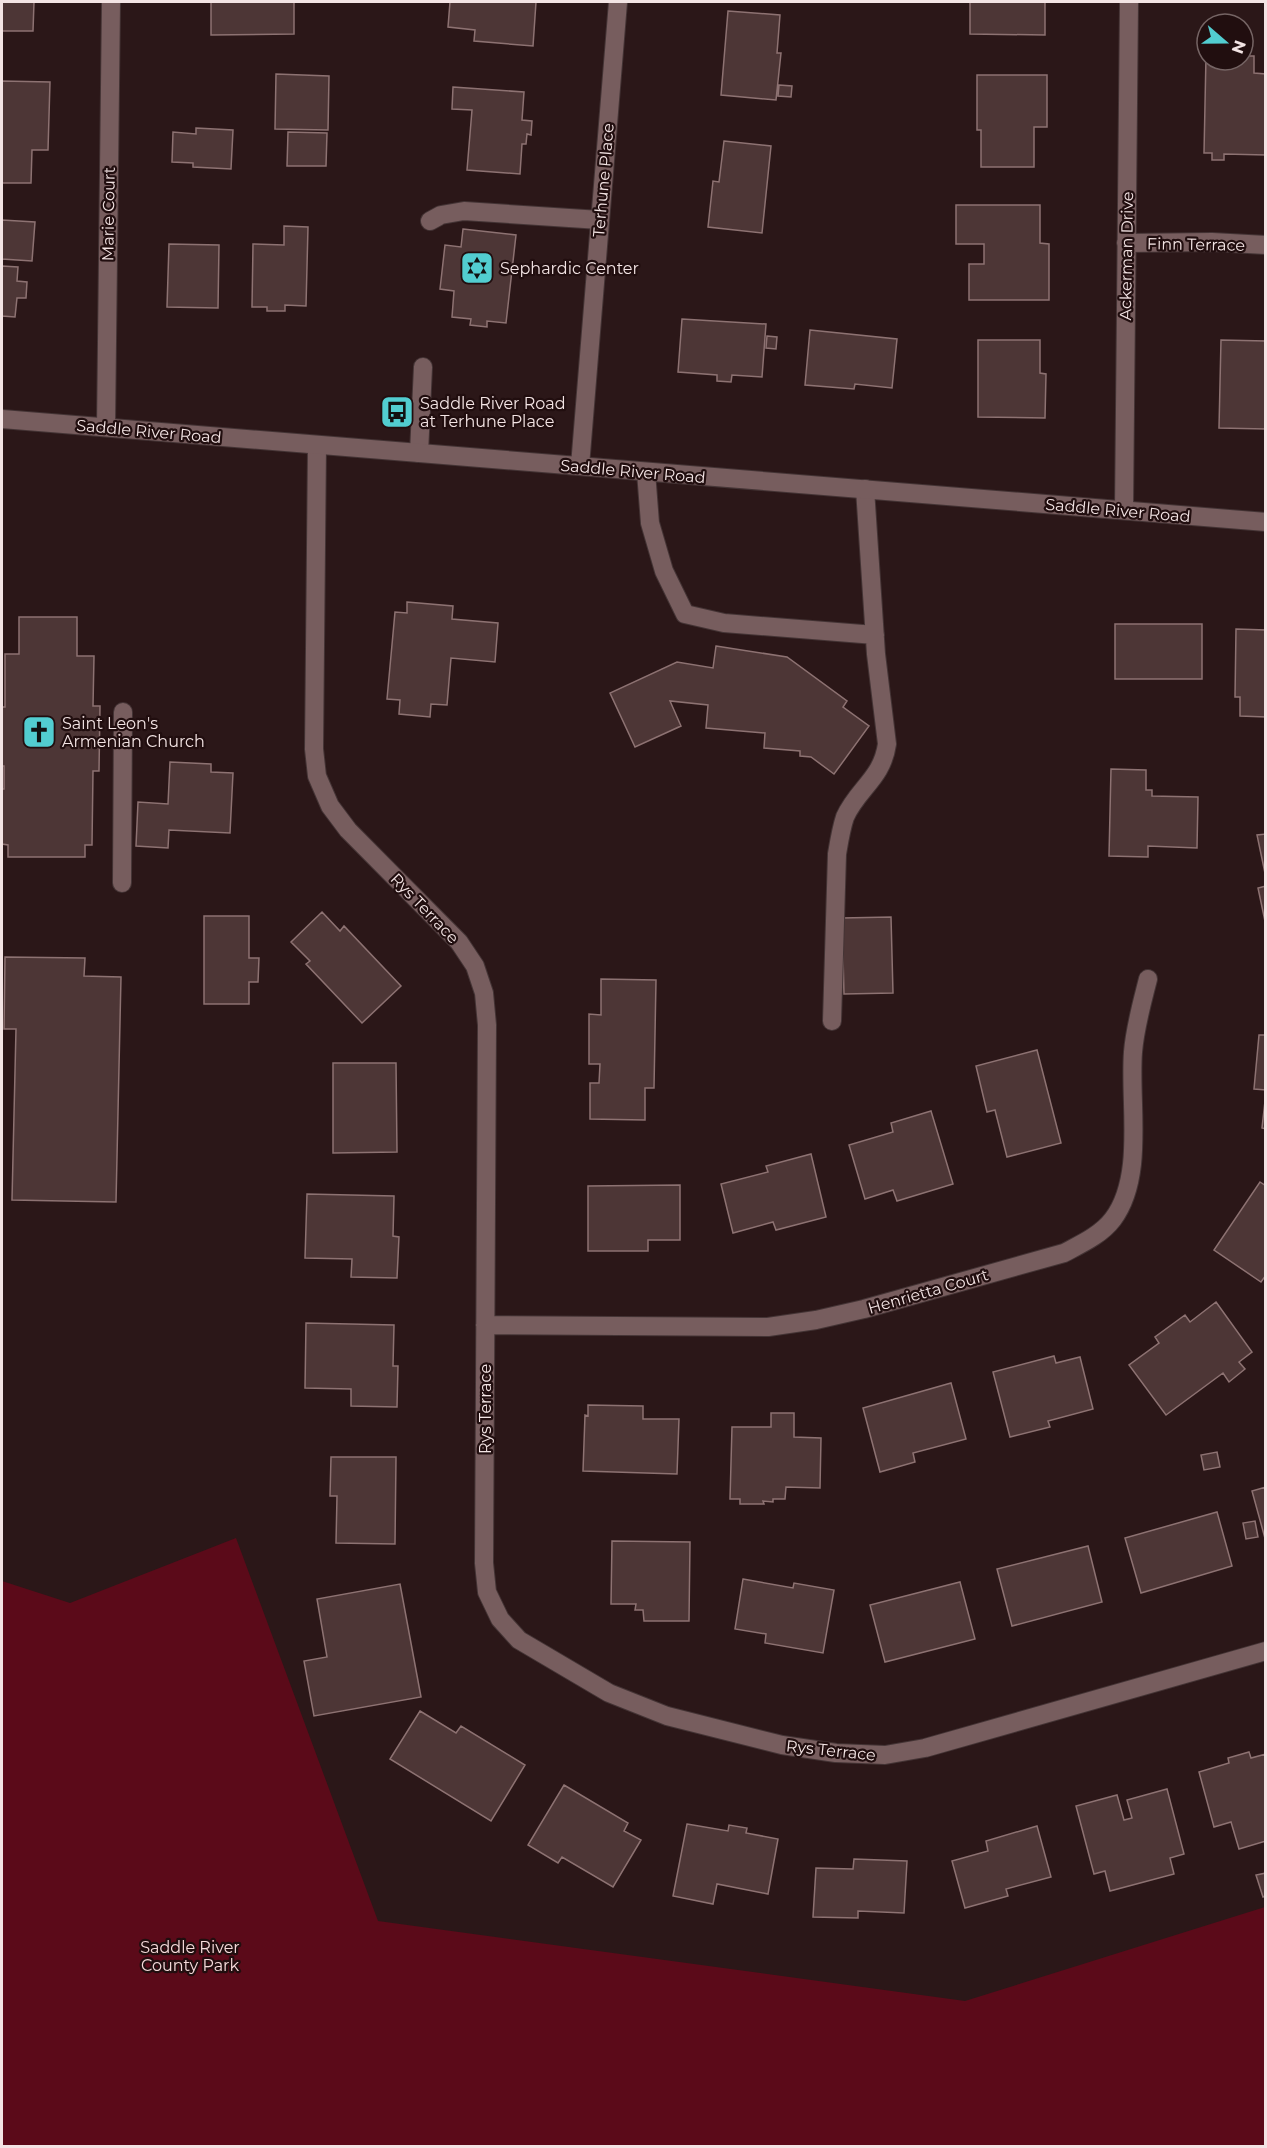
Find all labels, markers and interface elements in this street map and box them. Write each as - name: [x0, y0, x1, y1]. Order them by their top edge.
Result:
- north arrow: [1195, 12, 1255, 72]
- text: N: [1227, 38, 1250, 56]
- street label: Terhune Place: [589, 122, 618, 238]
- street label: Marie Court: [98, 166, 119, 261]
- street label: Ackerman Drive: [1116, 191, 1137, 321]
- street label: Finn Terrace: [1147, 234, 1245, 255]
- synagogue icon: Sephardic Center: [459, 250, 495, 286]
- place label: Sephardic Center: [500, 259, 639, 278]
- bus stop icon: Saddle River Road at Terhune Place: [379, 394, 415, 430]
- place label: Saddle River Road at Terhune Place: [420, 394, 566, 431]
- street label: Saddle River Road: [76, 416, 222, 447]
- street label: Saddle River Road: [560, 456, 706, 487]
- street label: Saddle River Road: [1045, 495, 1191, 526]
- church icon: Saint Leon's Armenian Church: [21, 714, 57, 750]
- place label: Saint Leon's Armenian Church: [62, 714, 205, 751]
- street label: Rys Terrace: [386, 869, 463, 947]
- street label: Henrietta Court: [866, 1265, 991, 1318]
- street label: Rys Terrace: [476, 1364, 495, 1454]
- street label: Rys Terrace: [785, 1736, 877, 1765]
- park label: Saddle River County Park: [140, 1938, 240, 1975]

